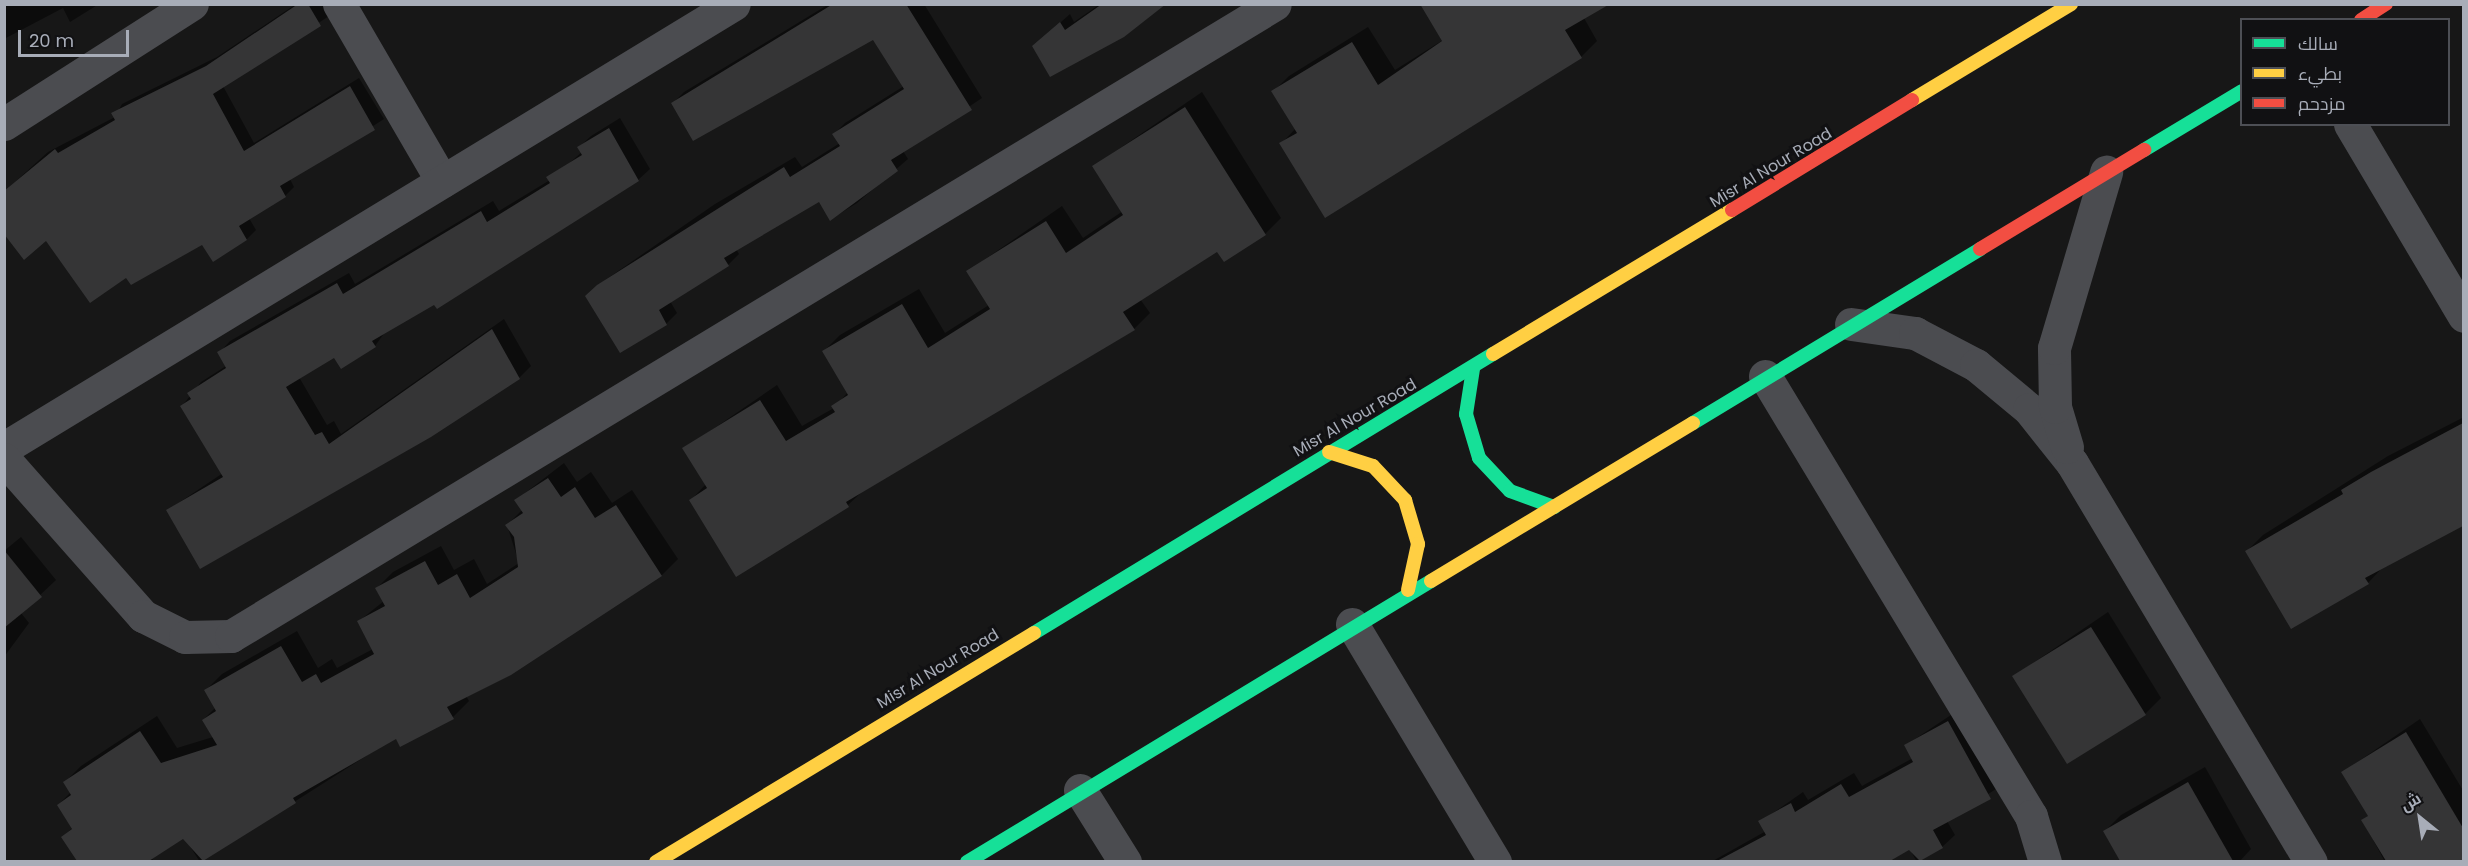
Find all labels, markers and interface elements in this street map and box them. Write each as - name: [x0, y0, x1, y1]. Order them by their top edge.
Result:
- scale bar: [21, 18, 132, 56]
- legend: [2240, 18, 2450, 126]
- text: 20 m: [29, 28, 74, 53]
- text: سالك: [2298, 31, 2338, 56]
- text: بطيء: [2298, 61, 2342, 86]
- text: مزدحم: [2298, 91, 2346, 116]
- street label: Misr Al Nour Road: [1707, 124, 1835, 212]
- street label: Misr Al Nour Road: [1290, 375, 1420, 461]
- street label: Misr Al Nour Road: [874, 625, 1002, 713]
- text: ش: [2396, 787, 2425, 817]
- north arrow: [2390, 788, 2450, 848]

